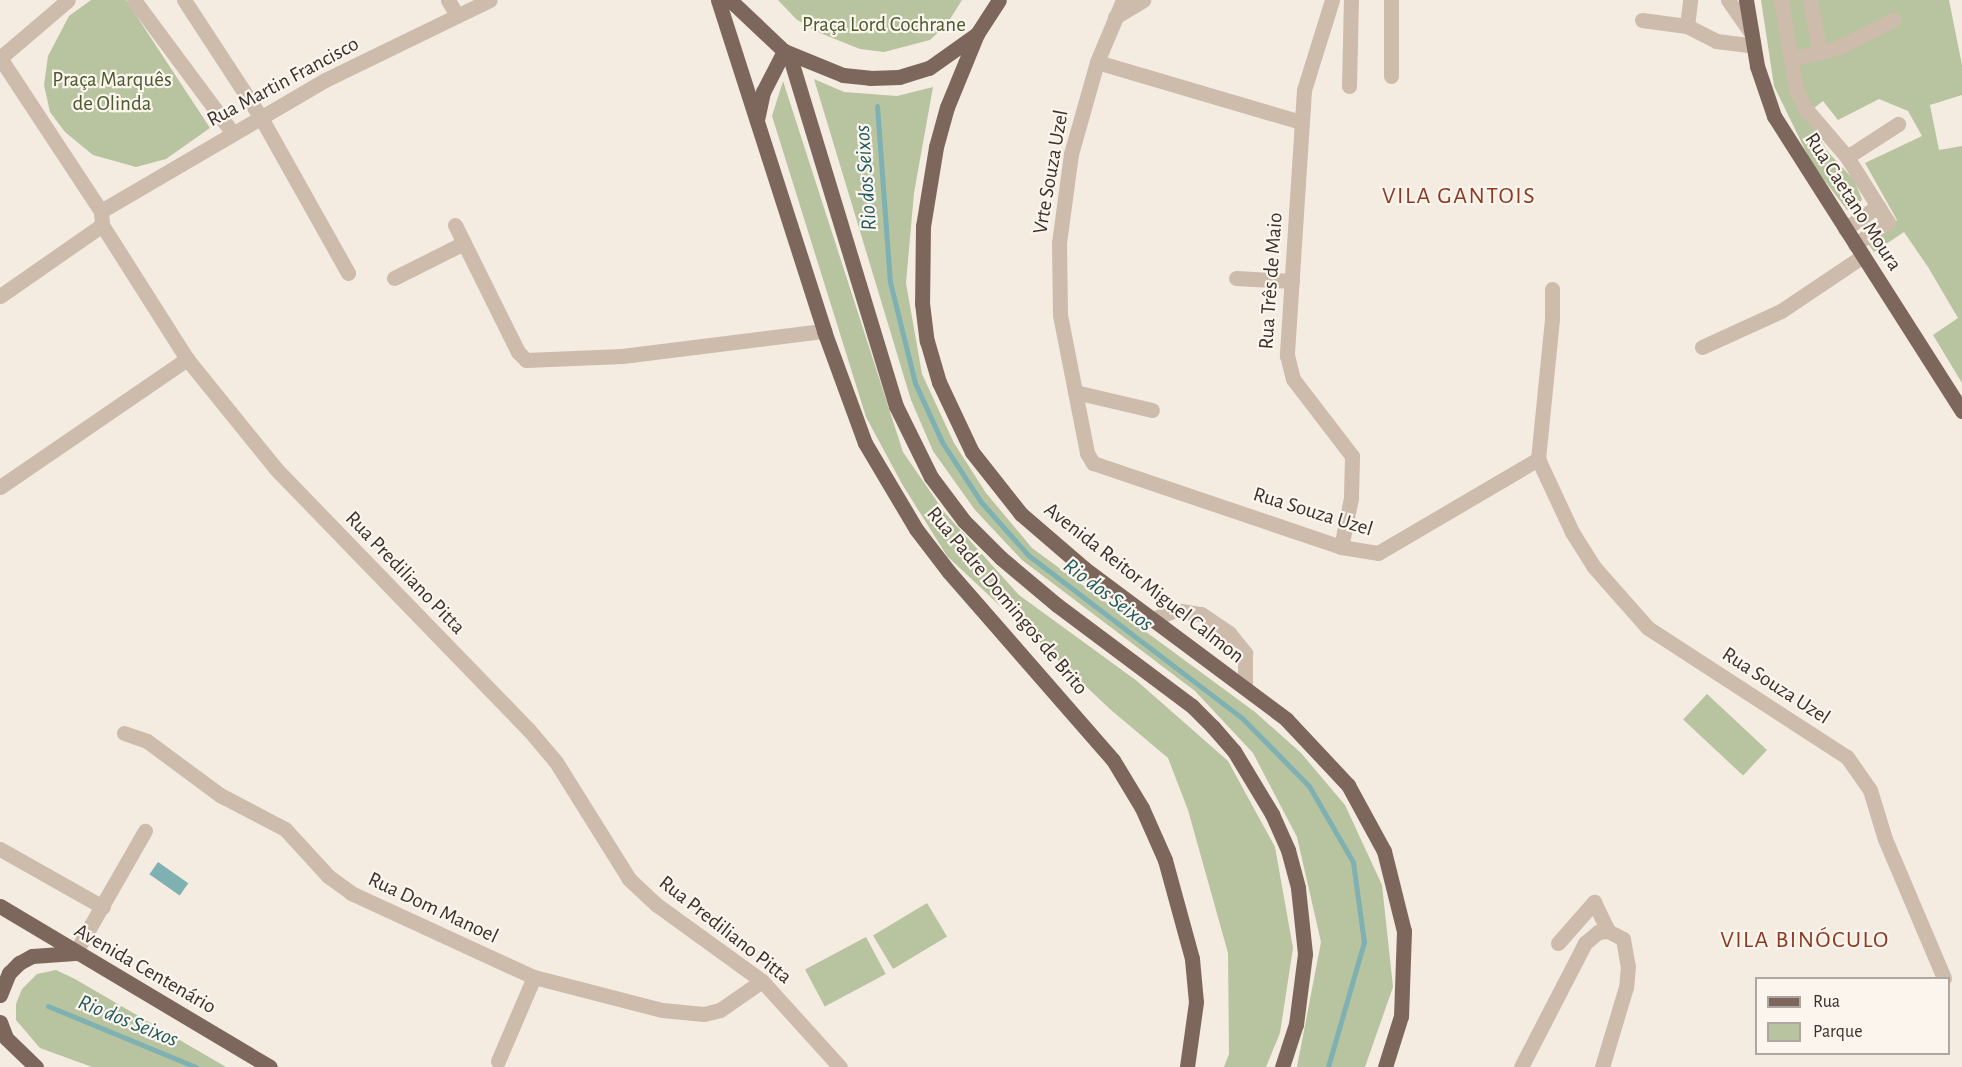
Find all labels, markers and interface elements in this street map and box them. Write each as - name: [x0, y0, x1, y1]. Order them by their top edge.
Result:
- park label: Praça Lord Cochrane: [802, 12, 966, 38]
- street label: Rua Martin Francisco: [203, 31, 363, 133]
- park label: Praça Marquês de Olinda: [52, 67, 172, 117]
- street label: Vrte Souza Uzel: [1028, 108, 1074, 236]
- water label: Rio dos Seixos: [849, 124, 883, 232]
- street label: Rua Caetano Moura: [1799, 128, 1907, 276]
- district label: VILA GANTOIS: [1382, 183, 1536, 211]
- street label: Rua Três de Maio: [1254, 212, 1288, 350]
- street label: Rua Souza Uzel: [1250, 482, 1376, 542]
- street label: Avenida Reitor Miguel Calmon: [1039, 497, 1249, 669]
- street label: Rua Padre Domingos de Brito: [921, 502, 1093, 700]
- street label: Rua Prediliano Pitta: [340, 506, 470, 640]
- water label: Rio dos Seixos: [1058, 553, 1158, 637]
- street label: Rua Souza Uzel: [1717, 642, 1835, 730]
- street label: Rua Dom Manoel: [364, 867, 502, 949]
- street label: Rua Prediliano Pitta: [654, 870, 796, 990]
- street label: Avenida Centenário: [70, 918, 220, 1020]
- district label: VILA BINÓCULO: [1720, 927, 1890, 955]
- legend: [1755, 977, 1950, 1055]
- water label: Rio dos Seixos: [74, 989, 182, 1053]
- text: Rua: [1813, 993, 1840, 1011]
- text: Parque: [1813, 1023, 1862, 1041]

